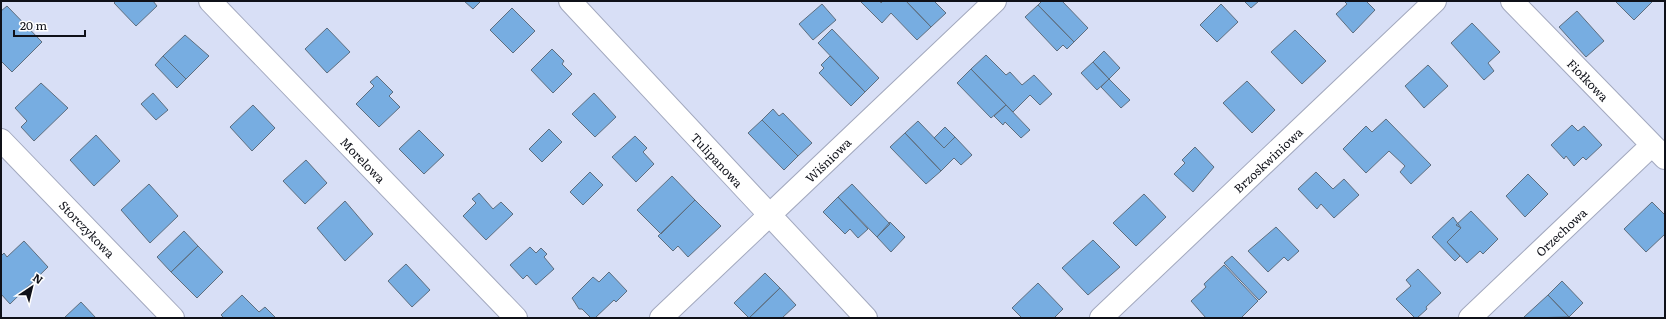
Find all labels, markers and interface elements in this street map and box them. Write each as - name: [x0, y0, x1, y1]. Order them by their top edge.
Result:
- scale bar: [14, 12, 85, 38]
- text: 20 m: [20, 16, 47, 34]
- street label: Fiołkowa: [1563, 55, 1613, 106]
- street label: Brzoskwiniowa: [1229, 123, 1307, 197]
- street label: Tulipanowa: [687, 128, 748, 192]
- street label: Morelowa: [336, 133, 390, 187]
- street label: Wiśniowa: [801, 133, 855, 187]
- street label: Storczykowa: [55, 196, 119, 262]
- street label: Orzechowa: [1531, 203, 1591, 260]
- north arrow: [12, 267, 52, 307]
- text: N: [30, 269, 47, 287]

